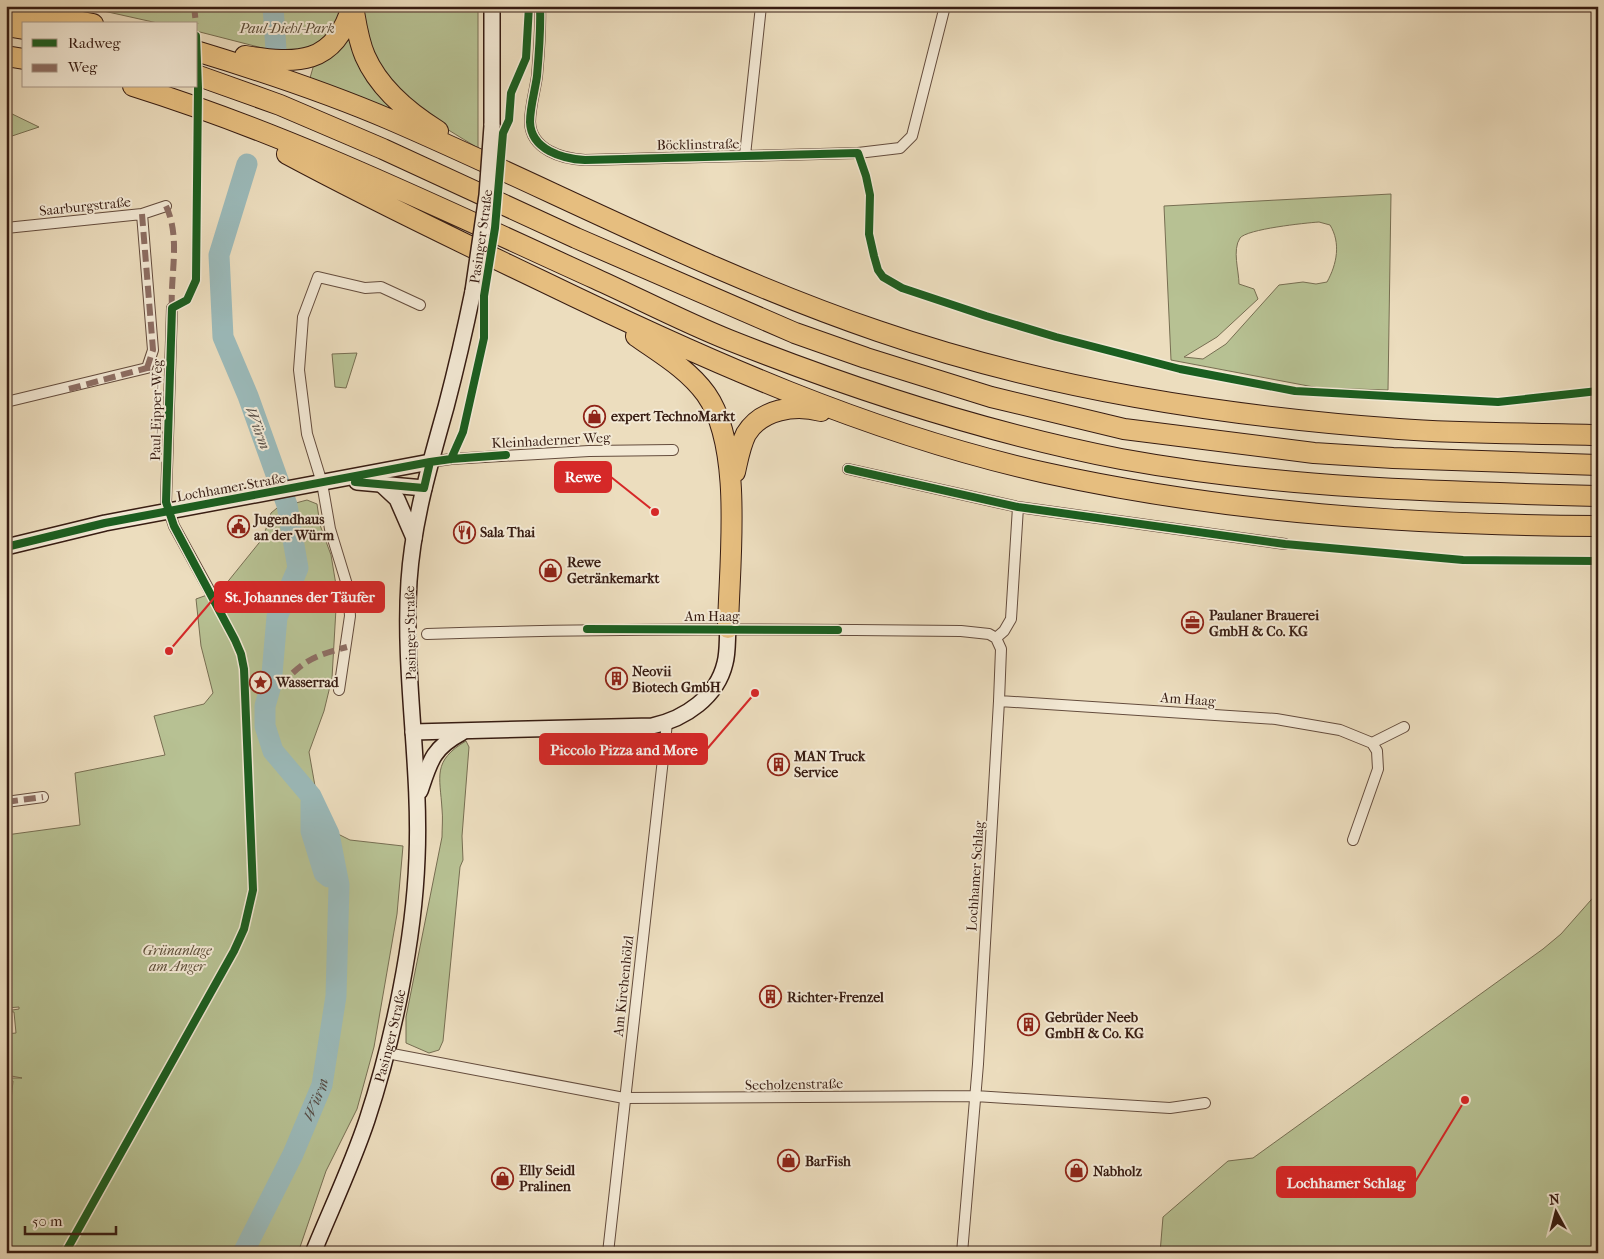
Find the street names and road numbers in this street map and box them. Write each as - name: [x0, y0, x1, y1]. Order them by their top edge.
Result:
- street label: Böcklinstraße: [656, 135, 740, 154]
- street label: Pasinger Straße: [466, 189, 496, 285]
- street label: Saarburgstraße: [38, 193, 132, 220]
- street label: Paul-Eipper-Weg: [147, 358, 166, 461]
- street label: Kleinhaderner Weg: [491, 429, 611, 452]
- street label: Lochhamer Straße: [175, 470, 287, 505]
- street label: Pasinger Straße: [401, 585, 420, 681]
- street label: Am Haag: [683, 608, 740, 625]
- street label: Am Haag: [1159, 689, 1217, 710]
- street label: Lochhamer Schlag: [963, 820, 988, 932]
- street label: Am Kirchenhölzl: [610, 935, 637, 1038]
- street label: Pasinger Straße: [371, 988, 410, 1084]
- street label: Seeholzenstraße: [745, 1075, 843, 1094]

